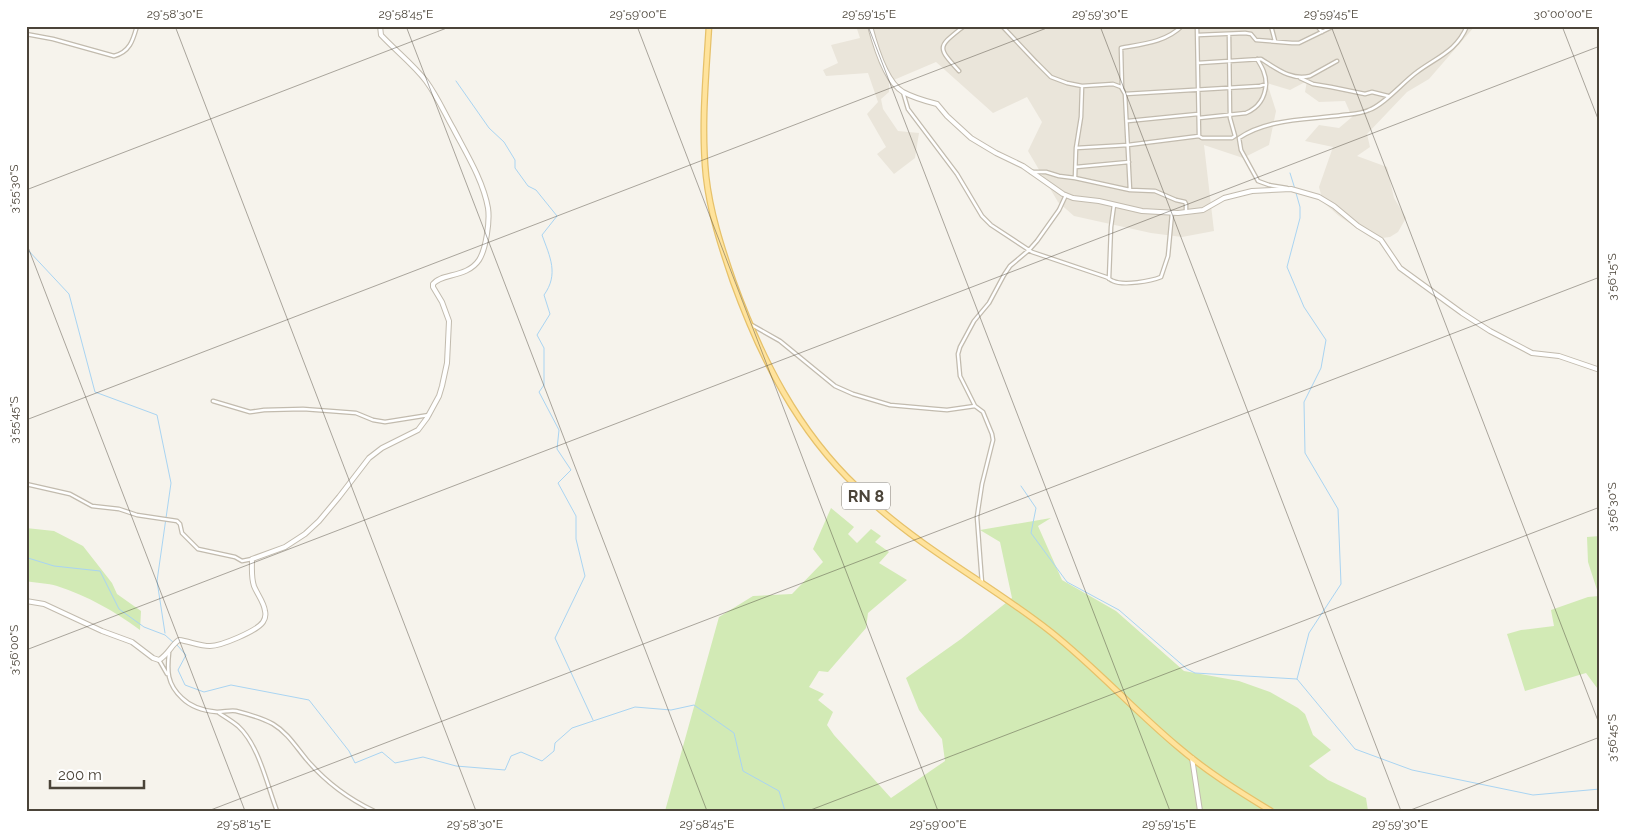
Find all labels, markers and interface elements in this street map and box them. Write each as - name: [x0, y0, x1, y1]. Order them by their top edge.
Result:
- text: 29°58'30"E: [147, 7, 203, 21]
- text: 29°58'45"E: [379, 7, 433, 21]
- text: 29°59'00"E: [610, 7, 666, 21]
- text: 29°59'15"E: [842, 7, 896, 21]
- text: 29°59'30"E: [1072, 7, 1128, 21]
- text: 29°59'45"E: [1304, 7, 1358, 21]
- text: 30°00'00"E: [1534, 7, 1592, 21]
- text: 3°55'30"S: [7, 165, 21, 213]
- text: 3°56'15"S: [1605, 253, 1619, 301]
- text: 3°55'45"S: [7, 396, 21, 444]
- road number: RN 8: [842, 482, 890, 510]
- text: 3°56'30"S: [1605, 482, 1619, 532]
- text: 3°56'00"S: [7, 625, 21, 675]
- text: 3°56'45"S: [1605, 714, 1619, 762]
- scale bar: [50, 757, 144, 789]
- text: 200 m: [58, 766, 102, 784]
- text: 29°58'15"E: [217, 817, 271, 831]
- text: 29°58'30"E: [447, 817, 503, 831]
- text: 29°58'45"E: [680, 817, 734, 831]
- text: 29°59'00"E: [910, 817, 966, 831]
- text: 29°59'15"E: [1142, 817, 1196, 831]
- text: 29°59'30"E: [1372, 817, 1428, 831]

